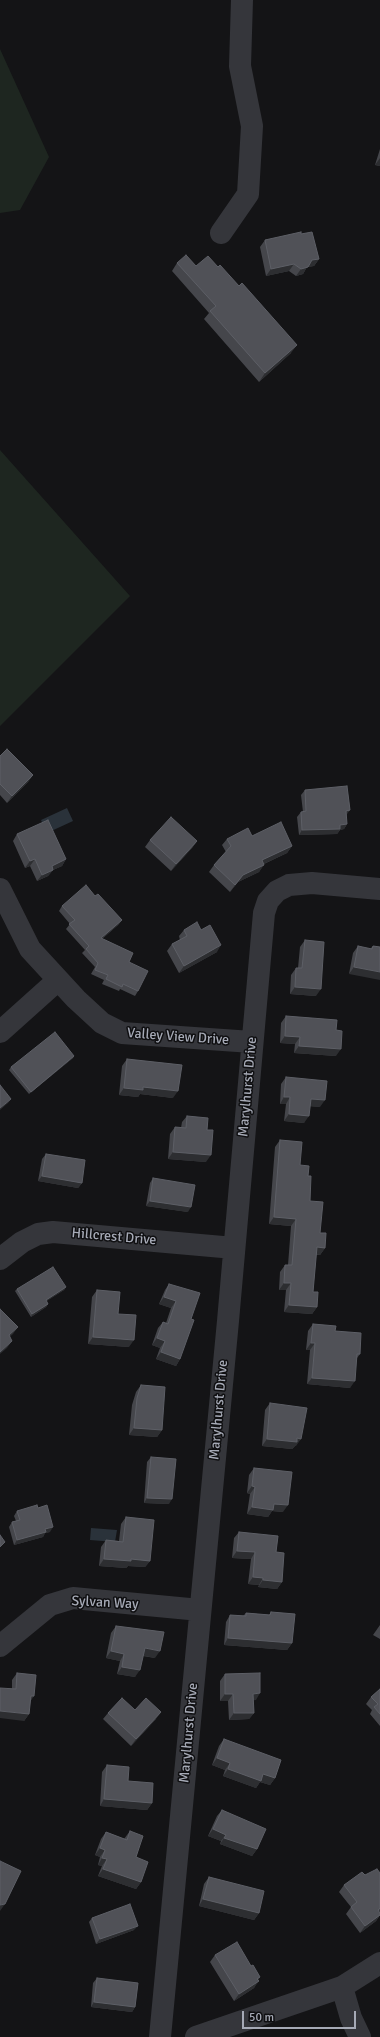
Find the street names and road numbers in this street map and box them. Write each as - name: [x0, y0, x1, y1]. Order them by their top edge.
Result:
- street label: Valley View Drive: [126, 1025, 230, 1049]
- street label: Marylhurst Drive: [235, 1036, 261, 1138]
- street label: Hillcrest Drive: [71, 1225, 157, 1249]
- street label: Marylhurst Drive: [206, 1359, 232, 1461]
- street label: Sylvan Way: [71, 1593, 139, 1613]
- street label: Marylhurst Drive: [176, 1682, 202, 1784]

